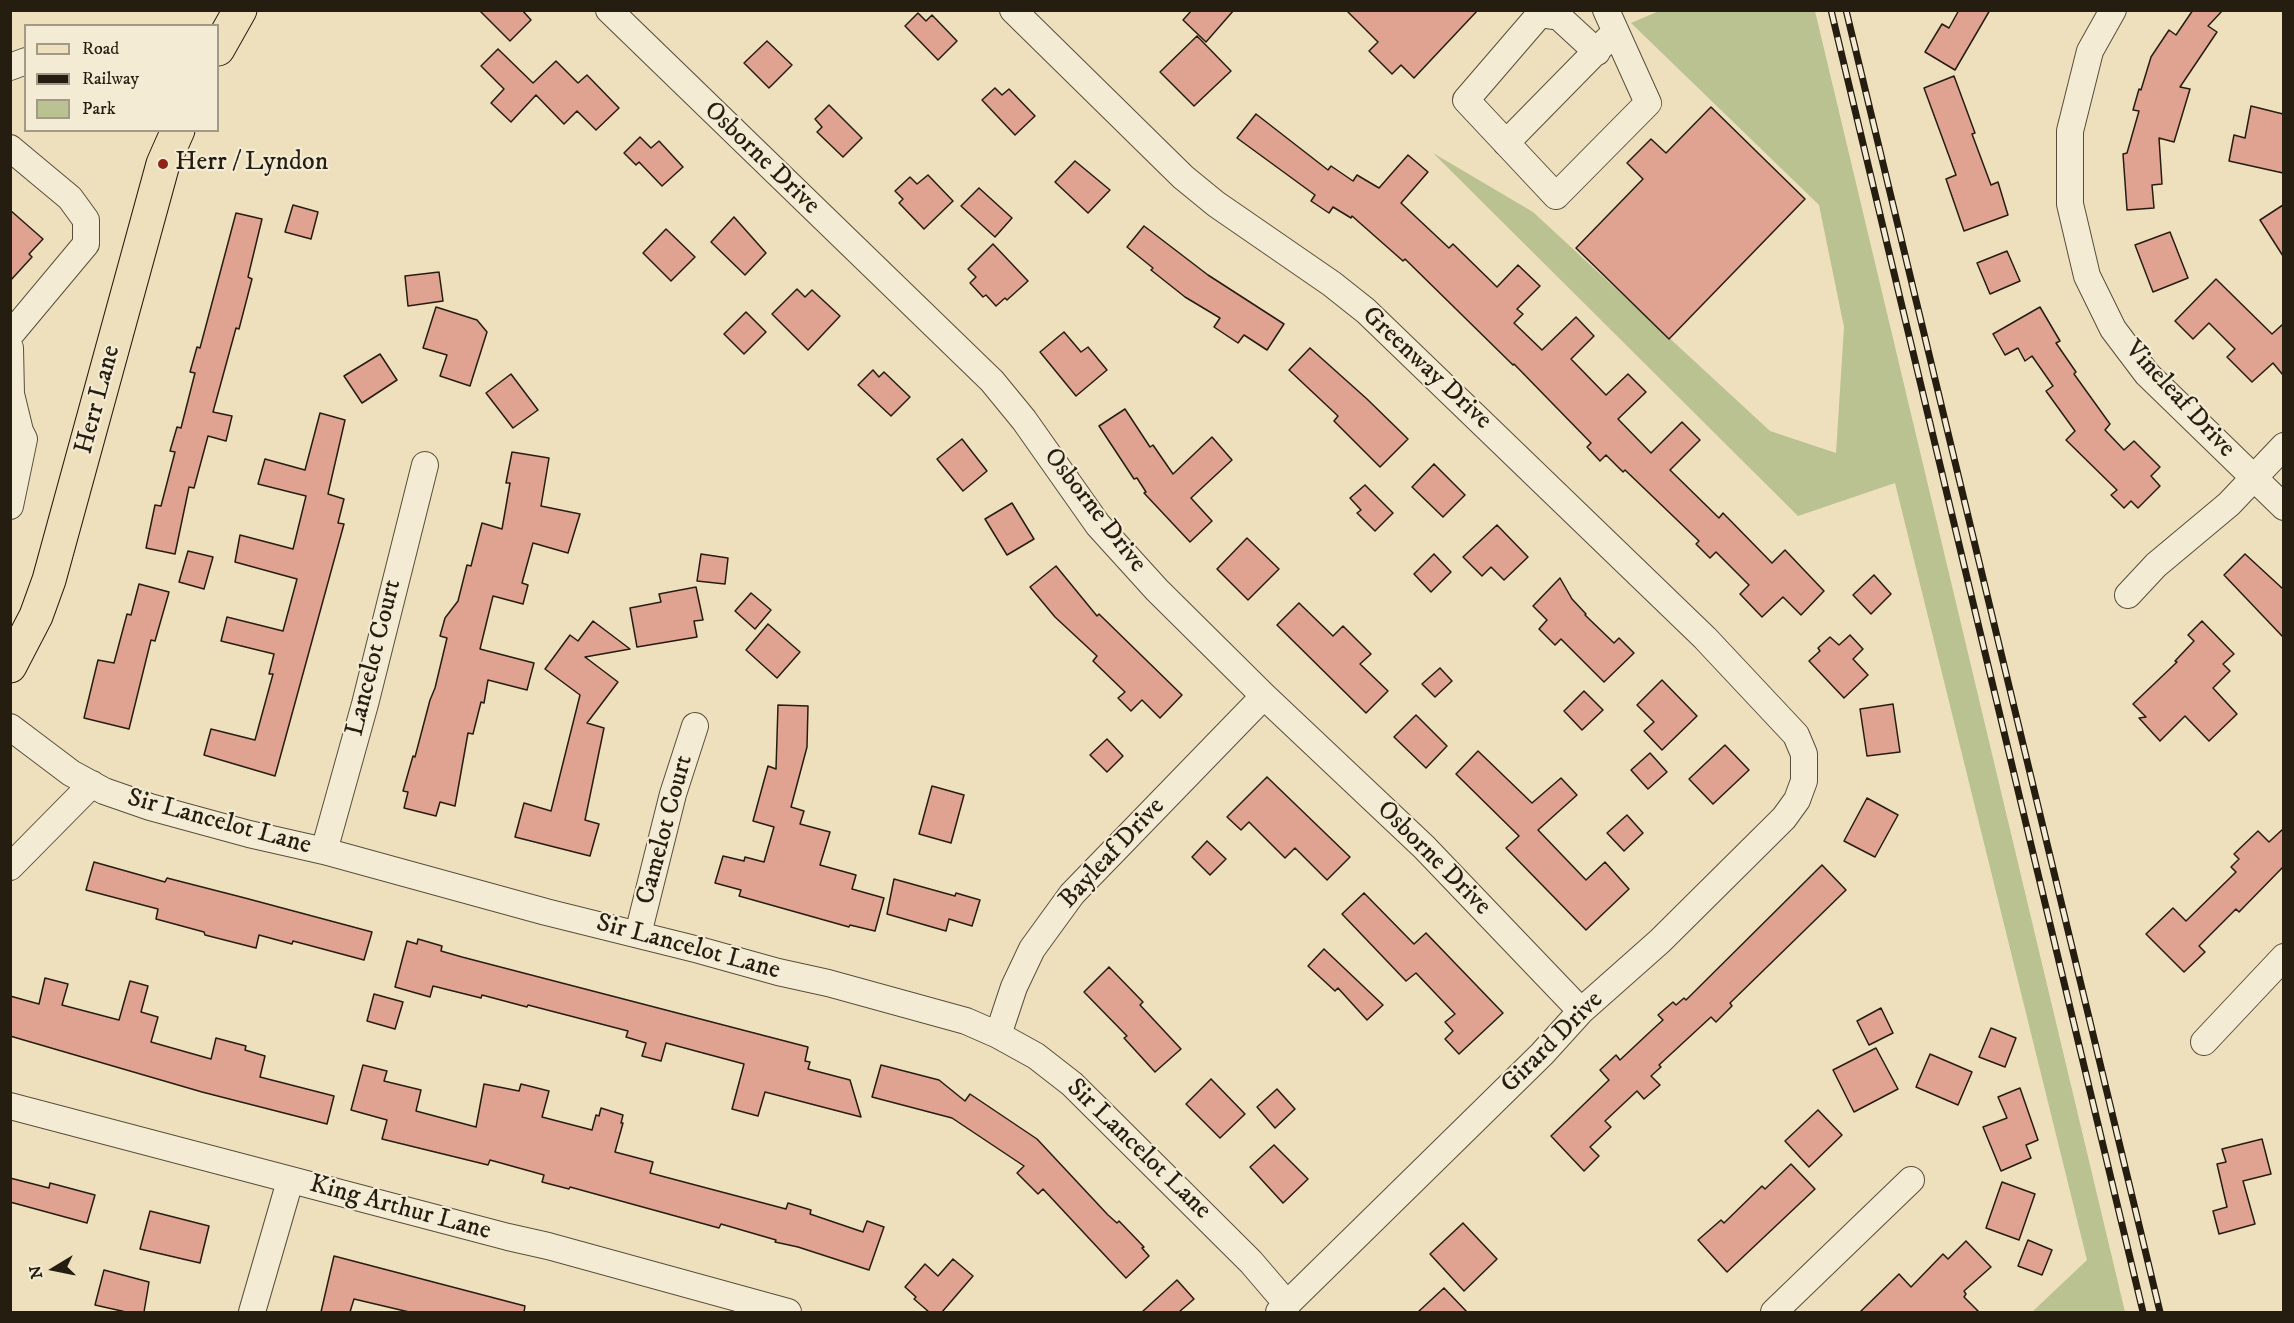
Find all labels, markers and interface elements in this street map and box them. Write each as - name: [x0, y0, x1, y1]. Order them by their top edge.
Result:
- legend: [24, 24, 219, 132]
- text: Road: [82, 38, 119, 60]
- text: Railway: [82, 68, 139, 90]
- street label: Osborne Drive: [696, 96, 826, 222]
- text: Park: [82, 98, 116, 120]
- place label: Herr / Lyndon: [175, 148, 328, 180]
- marker: Herr / Lyndon: [156, 157, 170, 171]
- street label: Greenway Drive: [1355, 301, 1497, 437]
- street label: Vineleaf Drive: [2117, 335, 2241, 465]
- street label: Herr Lane: [70, 342, 128, 458]
- street label: Osborne Drive: [1036, 443, 1152, 579]
- street label: Lancelot Court: [341, 577, 409, 739]
- street label: Camelot Court: [631, 752, 701, 908]
- street label: Sir Lancelot Lane: [124, 783, 314, 863]
- street label: Bayleaf Drive: [1054, 792, 1172, 916]
- street label: Osborne Drive: [1369, 795, 1497, 923]
- street label: Sir Lancelot Lane: [593, 908, 783, 988]
- street label: Girard Drive: [1495, 985, 1611, 1101]
- street label: Sir Lancelot Lane: [1059, 1073, 1217, 1227]
- street label: King Arthur Lane: [306, 1170, 494, 1248]
- north arrow: [24, 1239, 84, 1299]
- text: N: [25, 1264, 47, 1280]

